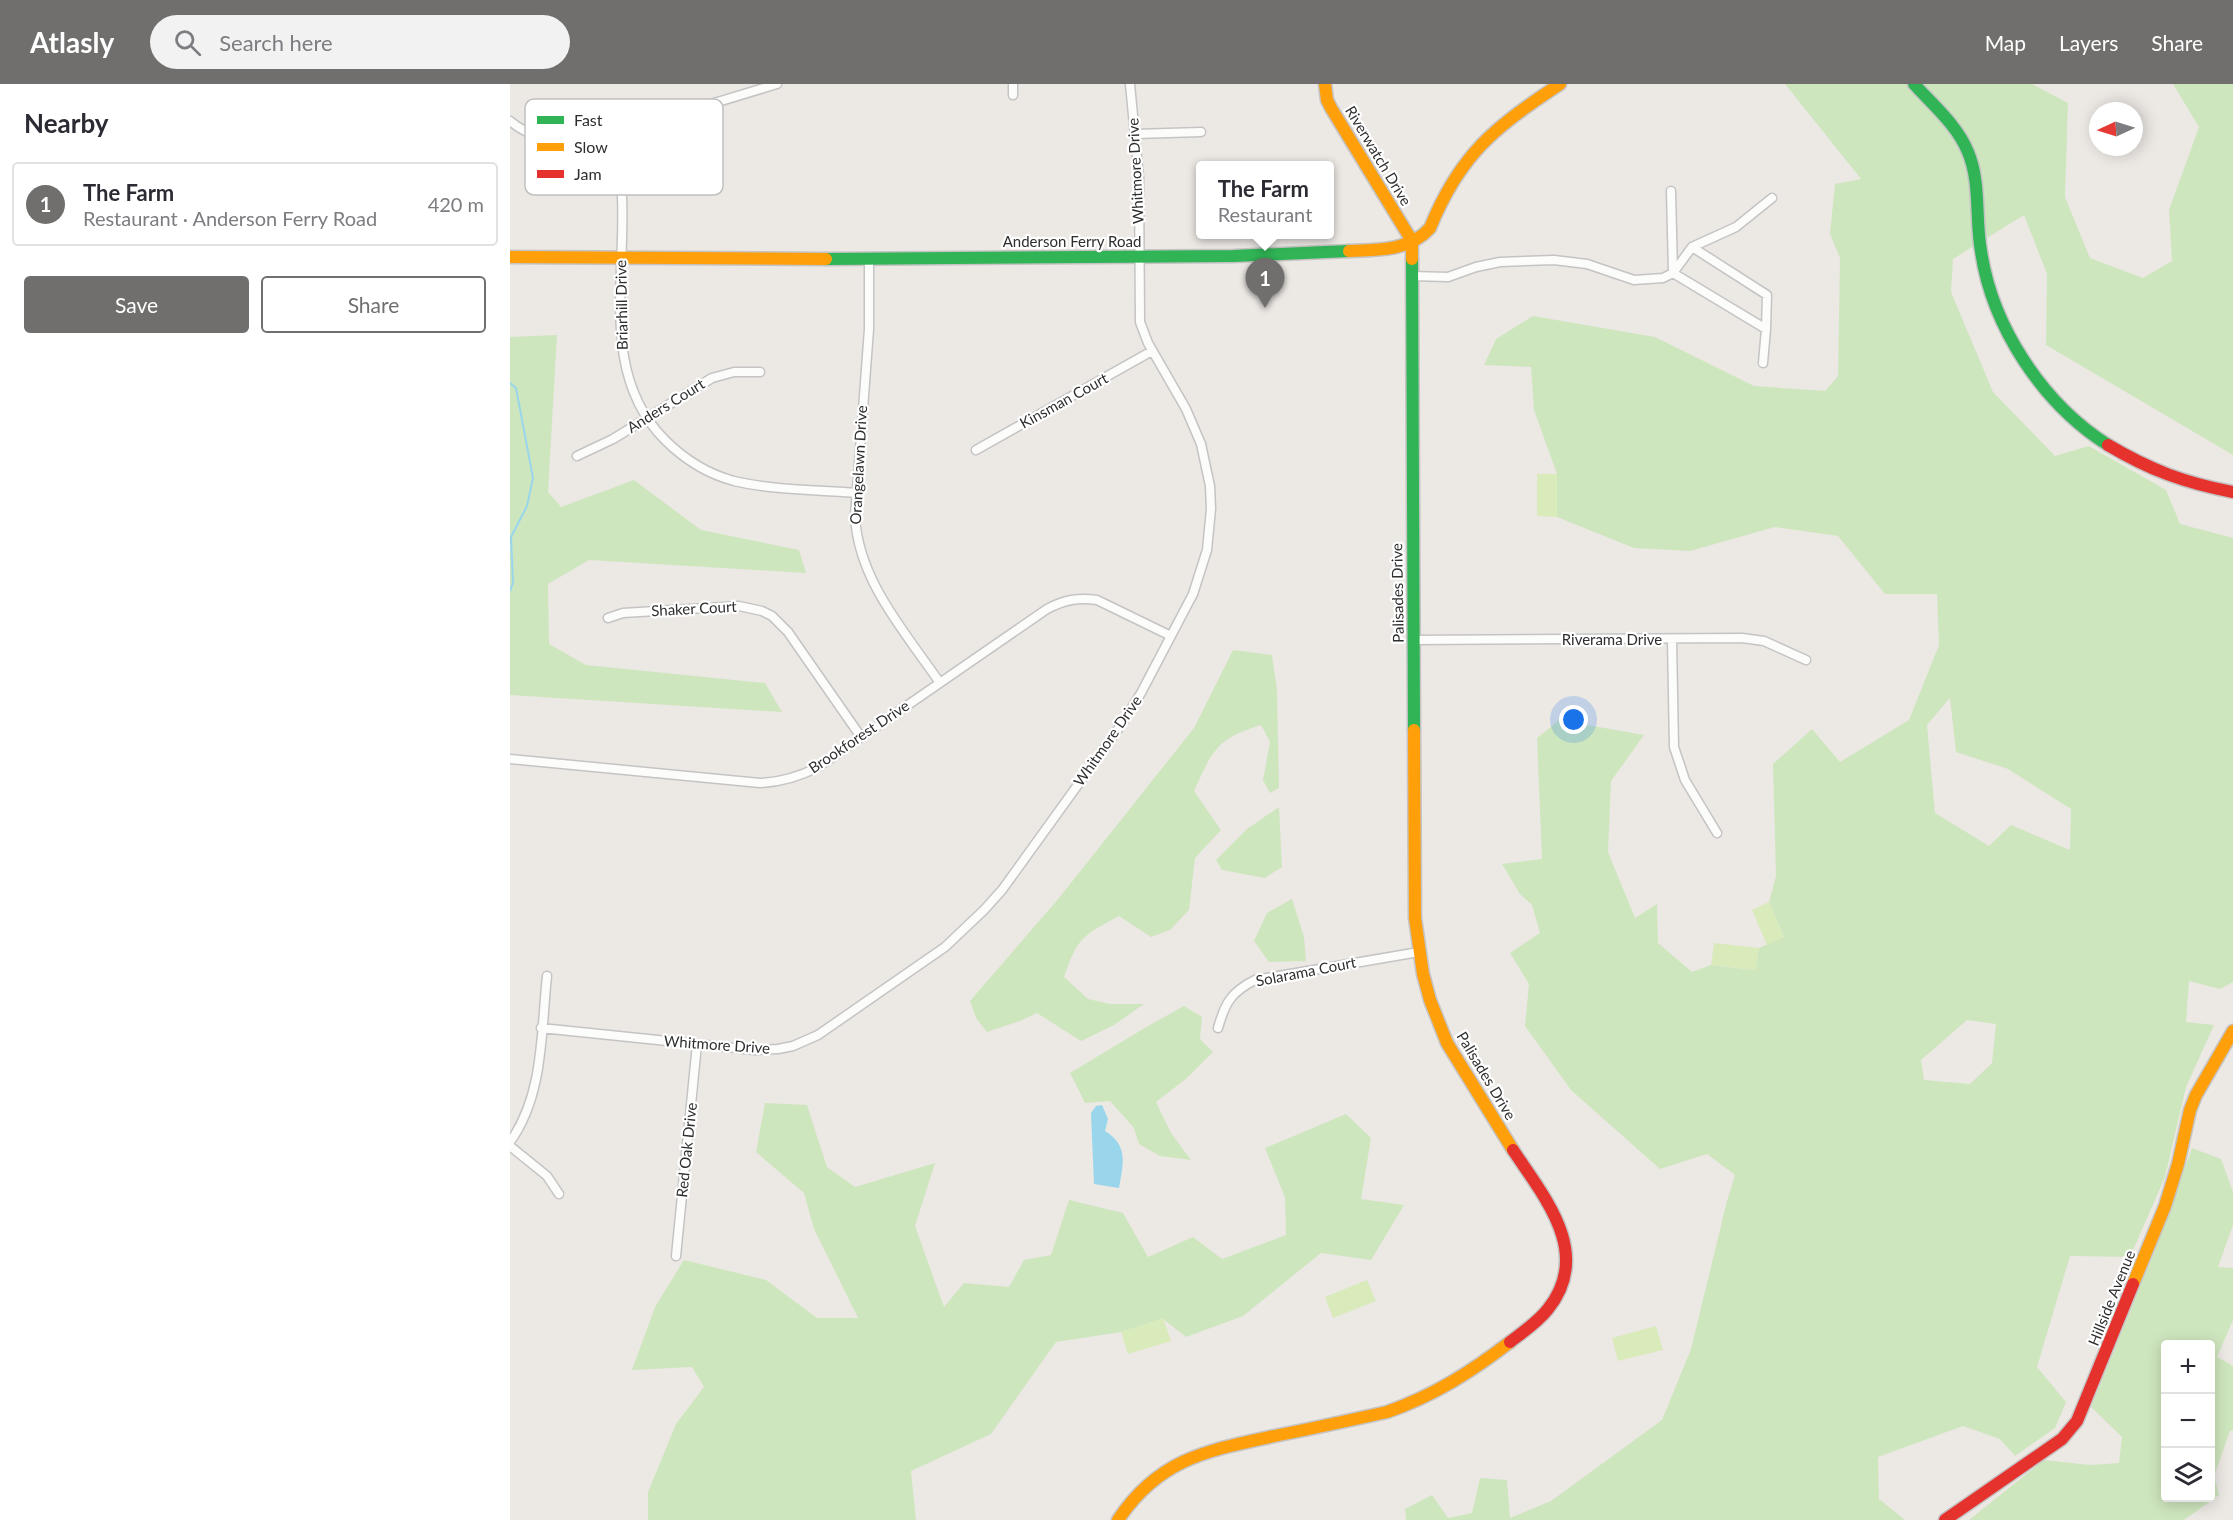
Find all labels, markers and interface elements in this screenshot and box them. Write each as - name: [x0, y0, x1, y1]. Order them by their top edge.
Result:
- search box: [150, 15, 570, 69]
- text: Atlasly: [30, 25, 114, 59]
- icon: search: [171, 26, 204, 59]
- text: Search here: [219, 29, 333, 56]
- text: Map: [1985, 30, 2026, 55]
- text: Layers: [2059, 30, 2118, 55]
- text: Share: [2151, 30, 2203, 55]
- legend: [525, 99, 723, 195]
- street label: Riverwatch Drive: [1342, 102, 1416, 209]
- north arrow: [2089, 102, 2143, 156]
- text: Nearby: [24, 107, 109, 139]
- text: Fast: [574, 110, 603, 129]
- street label: Whitmore Drive: [1123, 117, 1147, 225]
- text: Slow: [574, 137, 608, 156]
- popup: [1196, 161, 1334, 239]
- text: Jam: [574, 164, 602, 183]
- text: The Farm: [1218, 175, 1309, 202]
- text: The Farm: [83, 179, 174, 206]
- text: 1: [40, 192, 51, 216]
- text: 420 m: [428, 192, 484, 216]
- text: Restaurant: [1218, 202, 1312, 226]
- text: Restaurant · Anderson Ferry Road: [83, 206, 377, 230]
- street label: Anderson Ferry Road: [1003, 232, 1141, 250]
- pin: 1: [1246, 258, 1284, 308]
- street label: Briarhill Drive: [611, 260, 631, 350]
- button: Save: [24, 276, 249, 333]
- button: Share: [261, 276, 486, 333]
- street label: Kinsman Court: [1016, 368, 1111, 432]
- street label: Anders Court: [623, 374, 708, 436]
- street label: Orangelawn Drive: [846, 405, 870, 525]
- street label: Palisades Drive: [1387, 543, 1407, 643]
- street label: Shaker Court: [651, 597, 738, 619]
- street label: Riverama Drive: [1562, 630, 1662, 648]
- street label: Whitmore Drive: [1069, 692, 1145, 789]
- street label: Brookforest Drive: [805, 696, 912, 776]
- your location: [1559, 705, 1588, 734]
- street label: Solarama Court: [1254, 952, 1358, 990]
- street label: Palisades Drive: [1453, 1028, 1520, 1123]
- street label: Whitmore Drive: [663, 1031, 771, 1057]
- street label: Red Oak Drive: [672, 1101, 700, 1198]
- street label: Hillside Avenue: [2084, 1247, 2138, 1348]
- map controls: [2161, 1340, 2215, 1502]
- button: +: [2161, 1340, 2215, 1394]
- button: −: [2161, 1394, 2215, 1448]
- button: layers: [2161, 1448, 2215, 1502]

